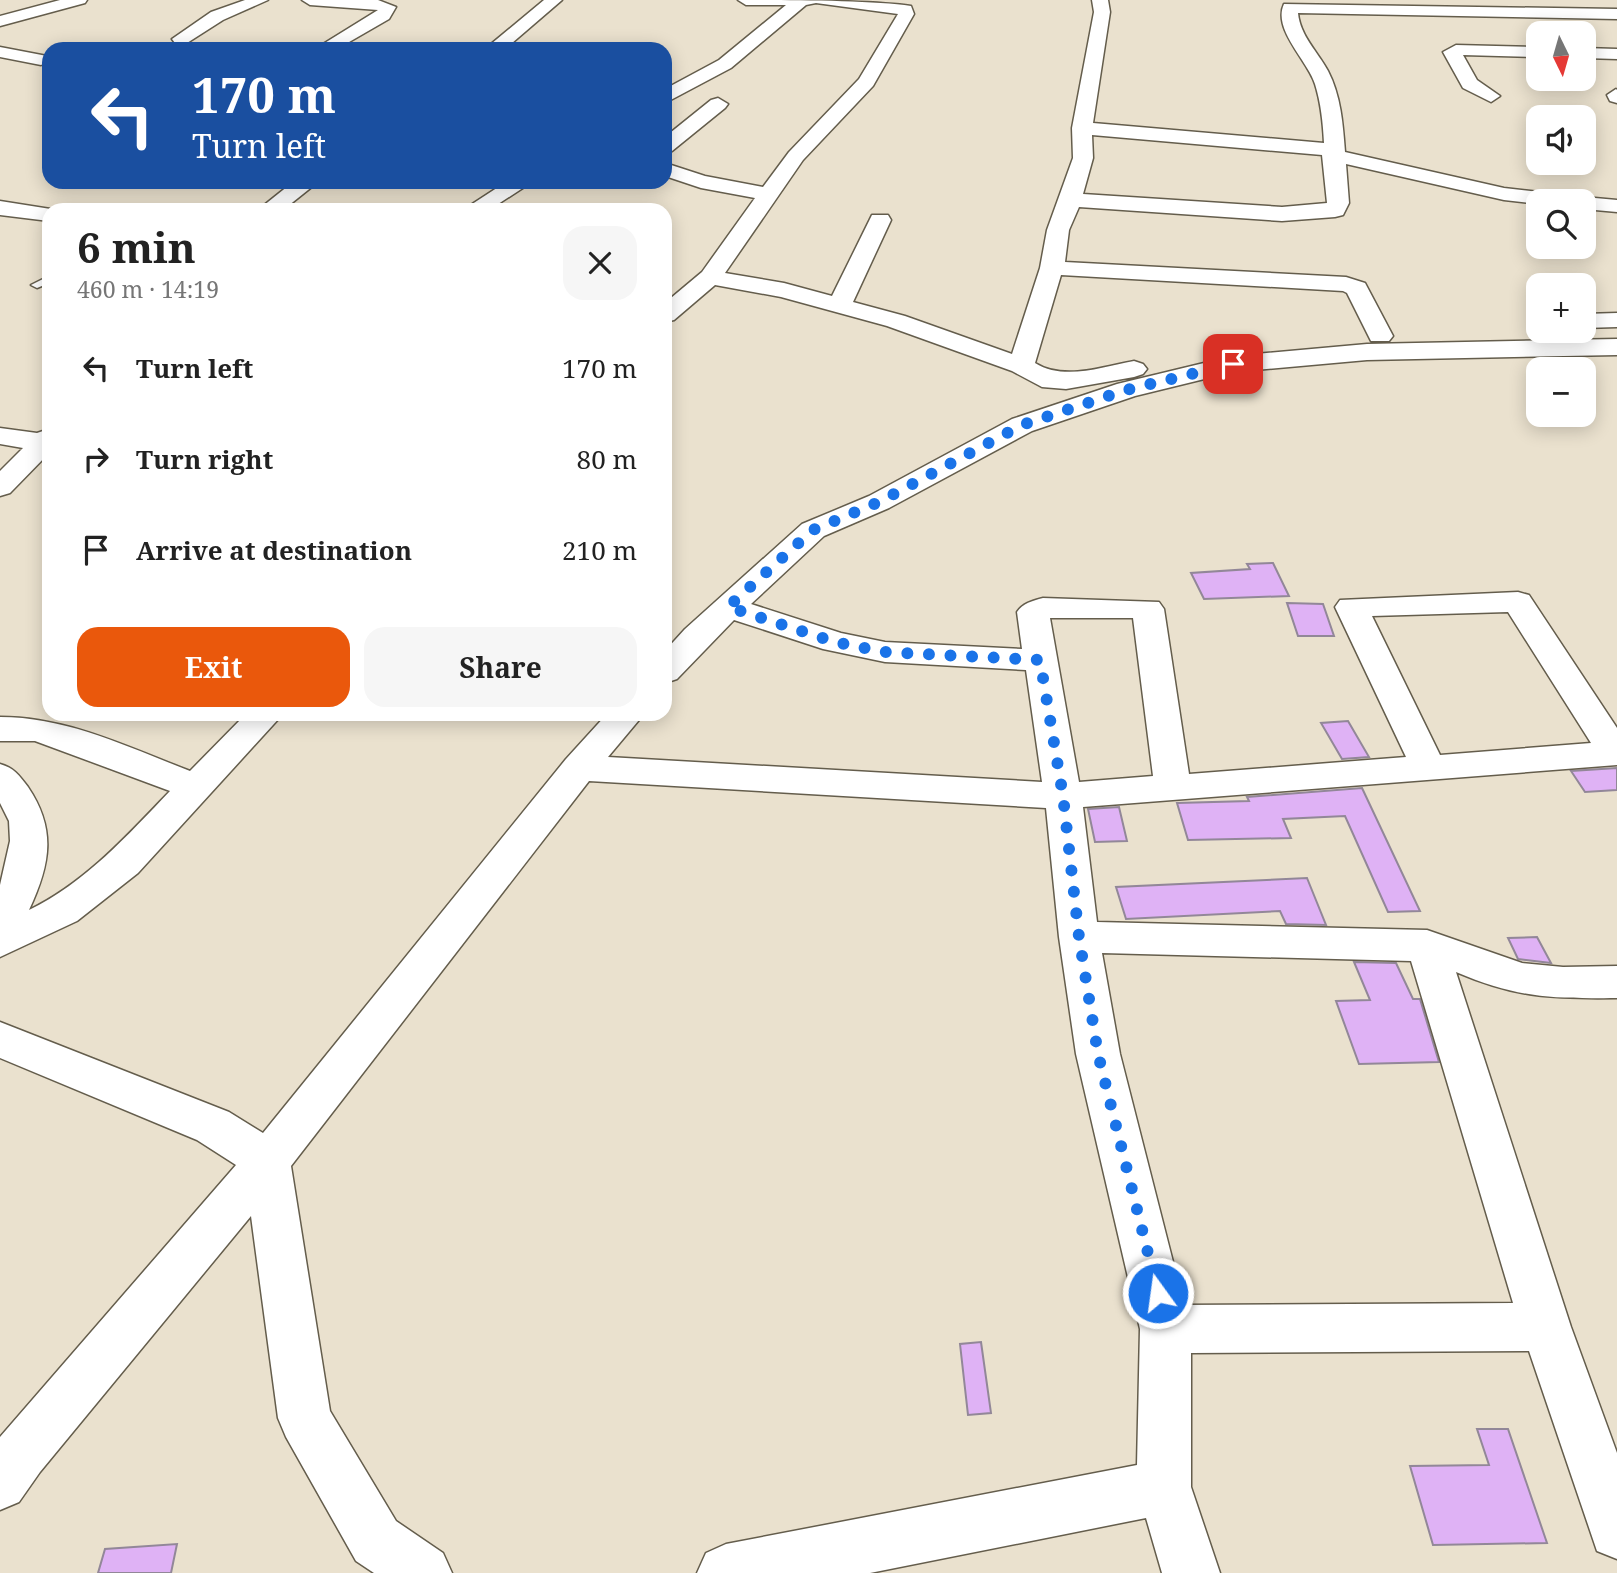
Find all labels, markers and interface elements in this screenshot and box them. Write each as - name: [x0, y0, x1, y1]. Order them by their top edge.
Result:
- north arrow: [1526, 21, 1596, 91]
- map controls: [1526, 21, 1596, 427]
- text: 170 m: [192, 61, 336, 127]
- icon: left: [77, 70, 168, 161]
- button: sound: [1526, 105, 1596, 175]
- text: Turn left: [192, 124, 326, 167]
- button: search: [1526, 189, 1596, 259]
- text: 6 min: [77, 218, 196, 275]
- button: close: [563, 226, 637, 300]
- text: 460 m · 14:19: [77, 273, 219, 305]
- button: +: [1526, 273, 1596, 343]
- pin: [1203, 334, 1263, 394]
- icon: arrive: [1214, 345, 1252, 383]
- icon: left: [77, 349, 115, 387]
- text: Turn left: [136, 350, 253, 386]
- text: 170 m: [562, 350, 637, 386]
- button: −: [1526, 357, 1596, 427]
- icon: right: [77, 440, 115, 478]
- text: Turn right: [136, 441, 273, 477]
- text: 80 m: [577, 441, 637, 477]
- icon: arrive: [77, 531, 115, 569]
- text: Arrive at destination: [136, 532, 412, 568]
- text: 210 m: [562, 532, 637, 568]
- button: Exit: [77, 627, 350, 707]
- button: Share: [364, 627, 637, 707]
- position arrow: [1121, 1256, 1195, 1330]

